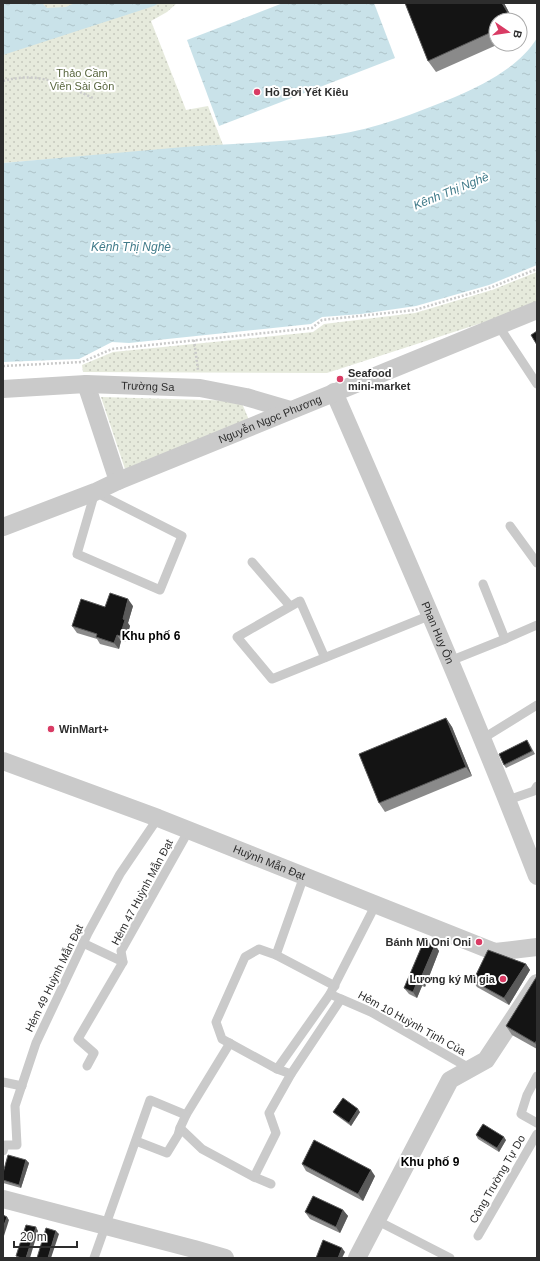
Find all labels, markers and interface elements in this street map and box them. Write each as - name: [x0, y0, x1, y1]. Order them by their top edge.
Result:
- north arrow: [488, 12, 528, 52]
- text: B: [511, 29, 524, 40]
- park label: Thảo Cầm Viên Sài Gòn: [50, 67, 114, 92]
- place label: Hồ Bơi Yết Kiêu: [265, 86, 348, 98]
- marker: Hồ Bơi Yết Kiêu: [252, 87, 262, 97]
- water label: Kênh Thị Nghè: [411, 169, 491, 212]
- water label: Kênh Thị Nghè: [91, 240, 171, 254]
- place label: Seafood mini-market: [348, 367, 411, 392]
- marker: Seafood mini-market: [335, 374, 345, 384]
- street label: Trường Sa: [121, 379, 176, 393]
- street label: Nguyễn Ngọc Phương: [217, 393, 323, 445]
- street label: Phan Huy Ôn: [419, 600, 456, 665]
- district label: Khu phố 6: [122, 629, 181, 643]
- place label: WinMart+: [59, 723, 109, 735]
- marker: WinMart+: [46, 724, 56, 734]
- street label: Hẻm 47 Huỳnh Mẫn Đạt: [109, 837, 175, 947]
- street label: Huỳnh Mẫn Đạt: [232, 843, 307, 882]
- street label: Hẻm 49 Huỳnh Mẫn Đạt: [23, 922, 85, 1034]
- place label: Bánh Mì Oni Oni: [385, 936, 471, 948]
- marker: Bánh Mì Oni Oni: [474, 937, 484, 947]
- place label: Lương ký Mì gia: [410, 973, 496, 985]
- marker: Lương ký Mì gia: [498, 974, 508, 984]
- street label: Hẻm 10 Huỳnh Tịnh Của: [356, 988, 469, 1058]
- street label: Công Trường Tự Do: [467, 1133, 527, 1225]
- district label: Khu phố 9: [401, 1155, 460, 1169]
- scale bar: [14, 1223, 77, 1249]
- text: 20 m: [20, 1230, 47, 1244]

